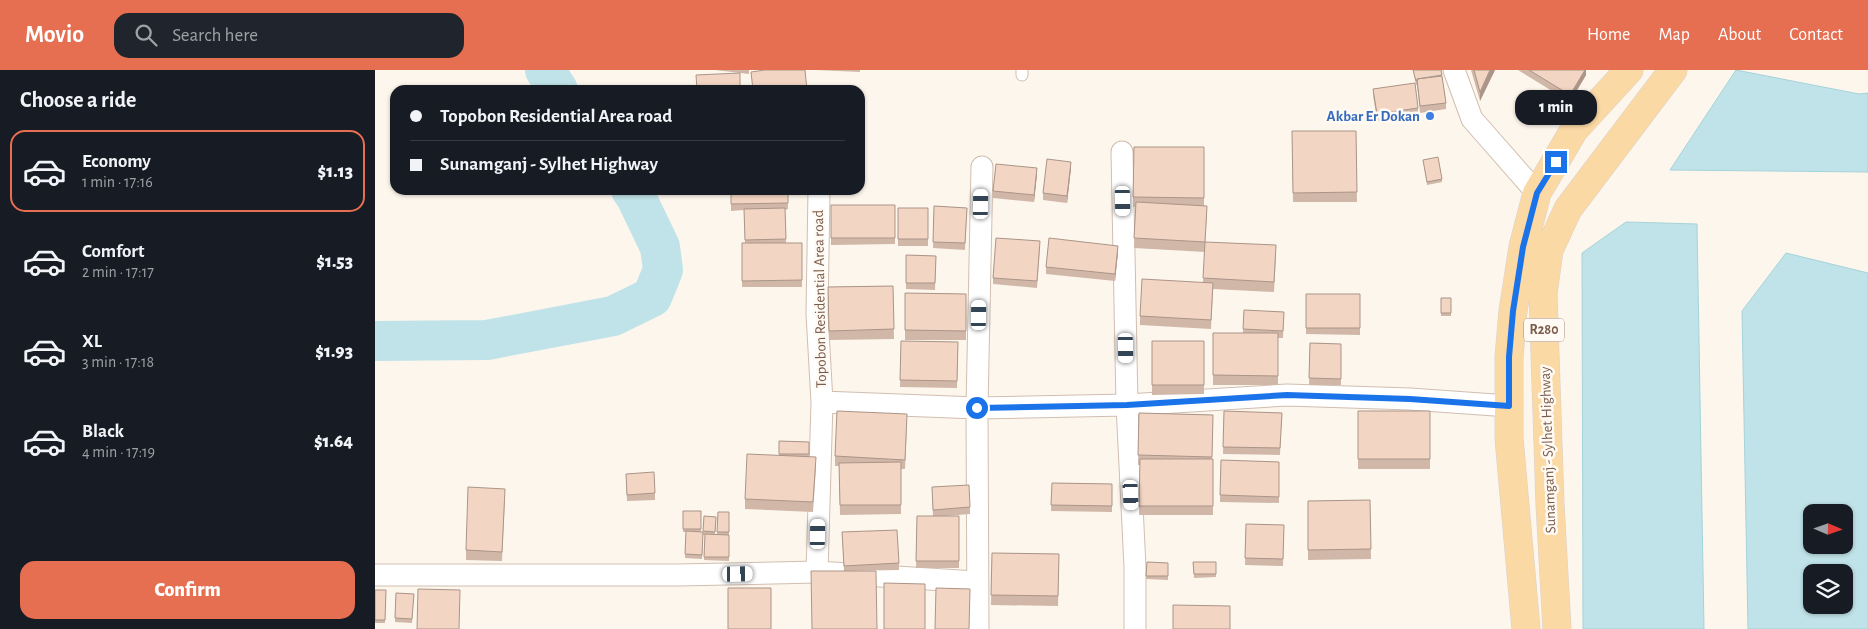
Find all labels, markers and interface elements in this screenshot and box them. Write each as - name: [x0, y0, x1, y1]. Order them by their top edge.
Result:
- search box: [114, 13, 464, 58]
- icon: search: [132, 21, 160, 49]
- text: Movio: [25, 23, 84, 47]
- text: Search here: [172, 26, 258, 45]
- text: Home: [1587, 26, 1630, 44]
- text: Map: [1658, 26, 1690, 44]
- text: About: [1718, 26, 1761, 44]
- text: Contact: [1789, 26, 1843, 44]
- text: Choose a ride: [20, 89, 136, 111]
- callout: 1 min: [1515, 89, 1597, 124]
- text: 1 min: [1539, 99, 1573, 115]
- text: Topobon Residential Area road: [440, 107, 672, 126]
- place label: Akbar Er Dokan: [1327, 109, 1420, 124]
- marker: Akbar Er Dokan: [1424, 110, 1436, 122]
- icon: car: [22, 149, 67, 194]
- route end: [1545, 151, 1567, 173]
- text: Economy: [82, 152, 151, 171]
- text: Sunamganj - Sylhet Highway: [440, 155, 658, 174]
- text: $1.13: [318, 162, 353, 181]
- text: 1 min · 17:16: [82, 174, 153, 190]
- car: [1115, 186, 1130, 216]
- car: [973, 189, 988, 219]
- street label: Topobon Residential Area road: [811, 210, 829, 388]
- icon: car: [22, 239, 67, 284]
- text: Comfort: [82, 242, 144, 261]
- text: $1.53: [316, 252, 353, 271]
- text: 2 min · 17:17: [82, 264, 154, 280]
- car: [971, 300, 986, 330]
- road number: R280: [1524, 318, 1564, 342]
- icon: car: [22, 329, 67, 374]
- text: XL: [82, 332, 102, 351]
- car: [1118, 333, 1133, 363]
- text: $1.93: [315, 342, 353, 361]
- text: 3 min · 17:18: [82, 354, 154, 370]
- street label: Sunamganj - Sylhet Highway: [1538, 366, 1558, 534]
- route start: [966, 397, 988, 419]
- icon: car: [22, 419, 67, 464]
- text: Black: [82, 422, 124, 441]
- text: $1.64: [314, 432, 353, 451]
- text: 4 min · 17:19: [82, 444, 155, 460]
- car: [1122, 480, 1139, 510]
- north arrow: [1803, 504, 1853, 554]
- map controls: [1803, 504, 1853, 614]
- car: [810, 519, 825, 549]
- button: Confirm: [20, 561, 355, 619]
- button: layers: [1803, 564, 1853, 614]
- car: [722, 566, 753, 582]

